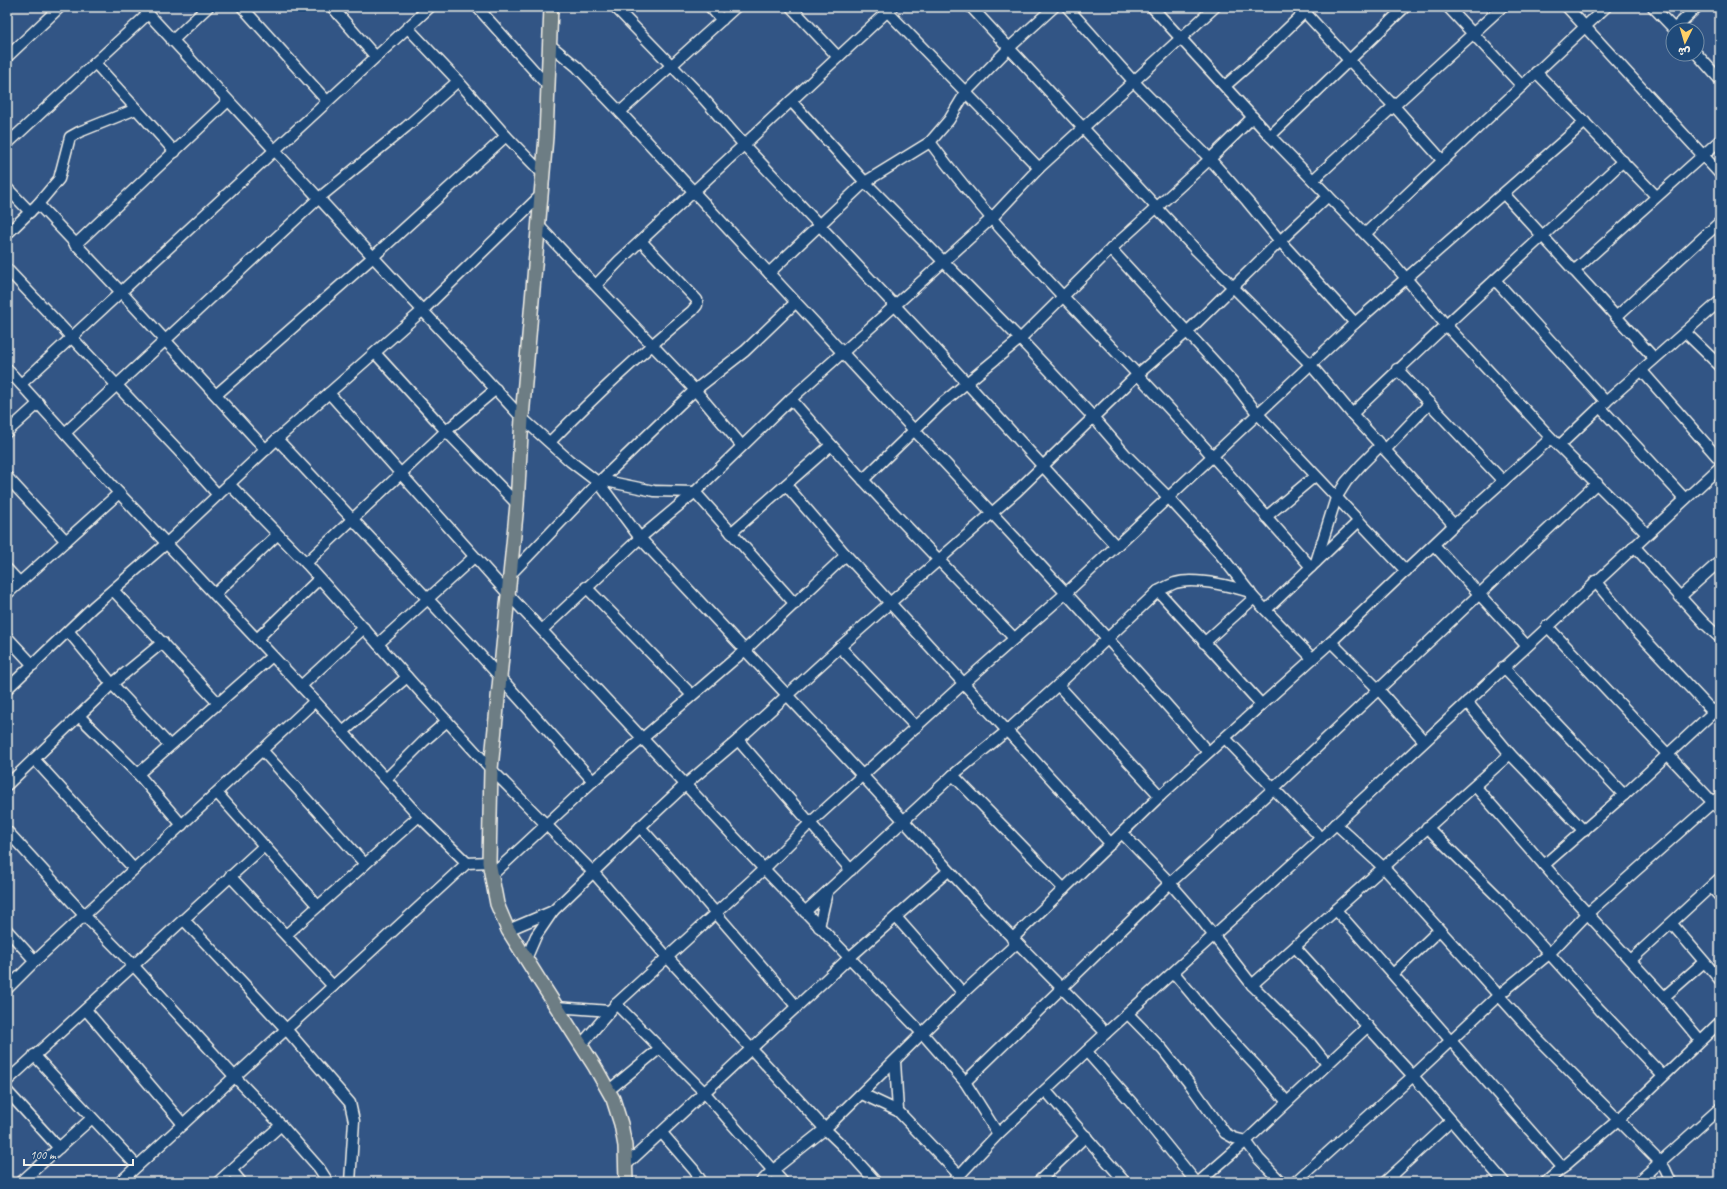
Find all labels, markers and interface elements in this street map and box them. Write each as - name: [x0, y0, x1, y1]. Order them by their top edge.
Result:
- north arrow: [1665, 22, 1705, 62]
- text: ش: [1677, 44, 1691, 59]
- scale bar: [24, 1141, 133, 1167]
- text: 100 m: [30, 1147, 57, 1163]

